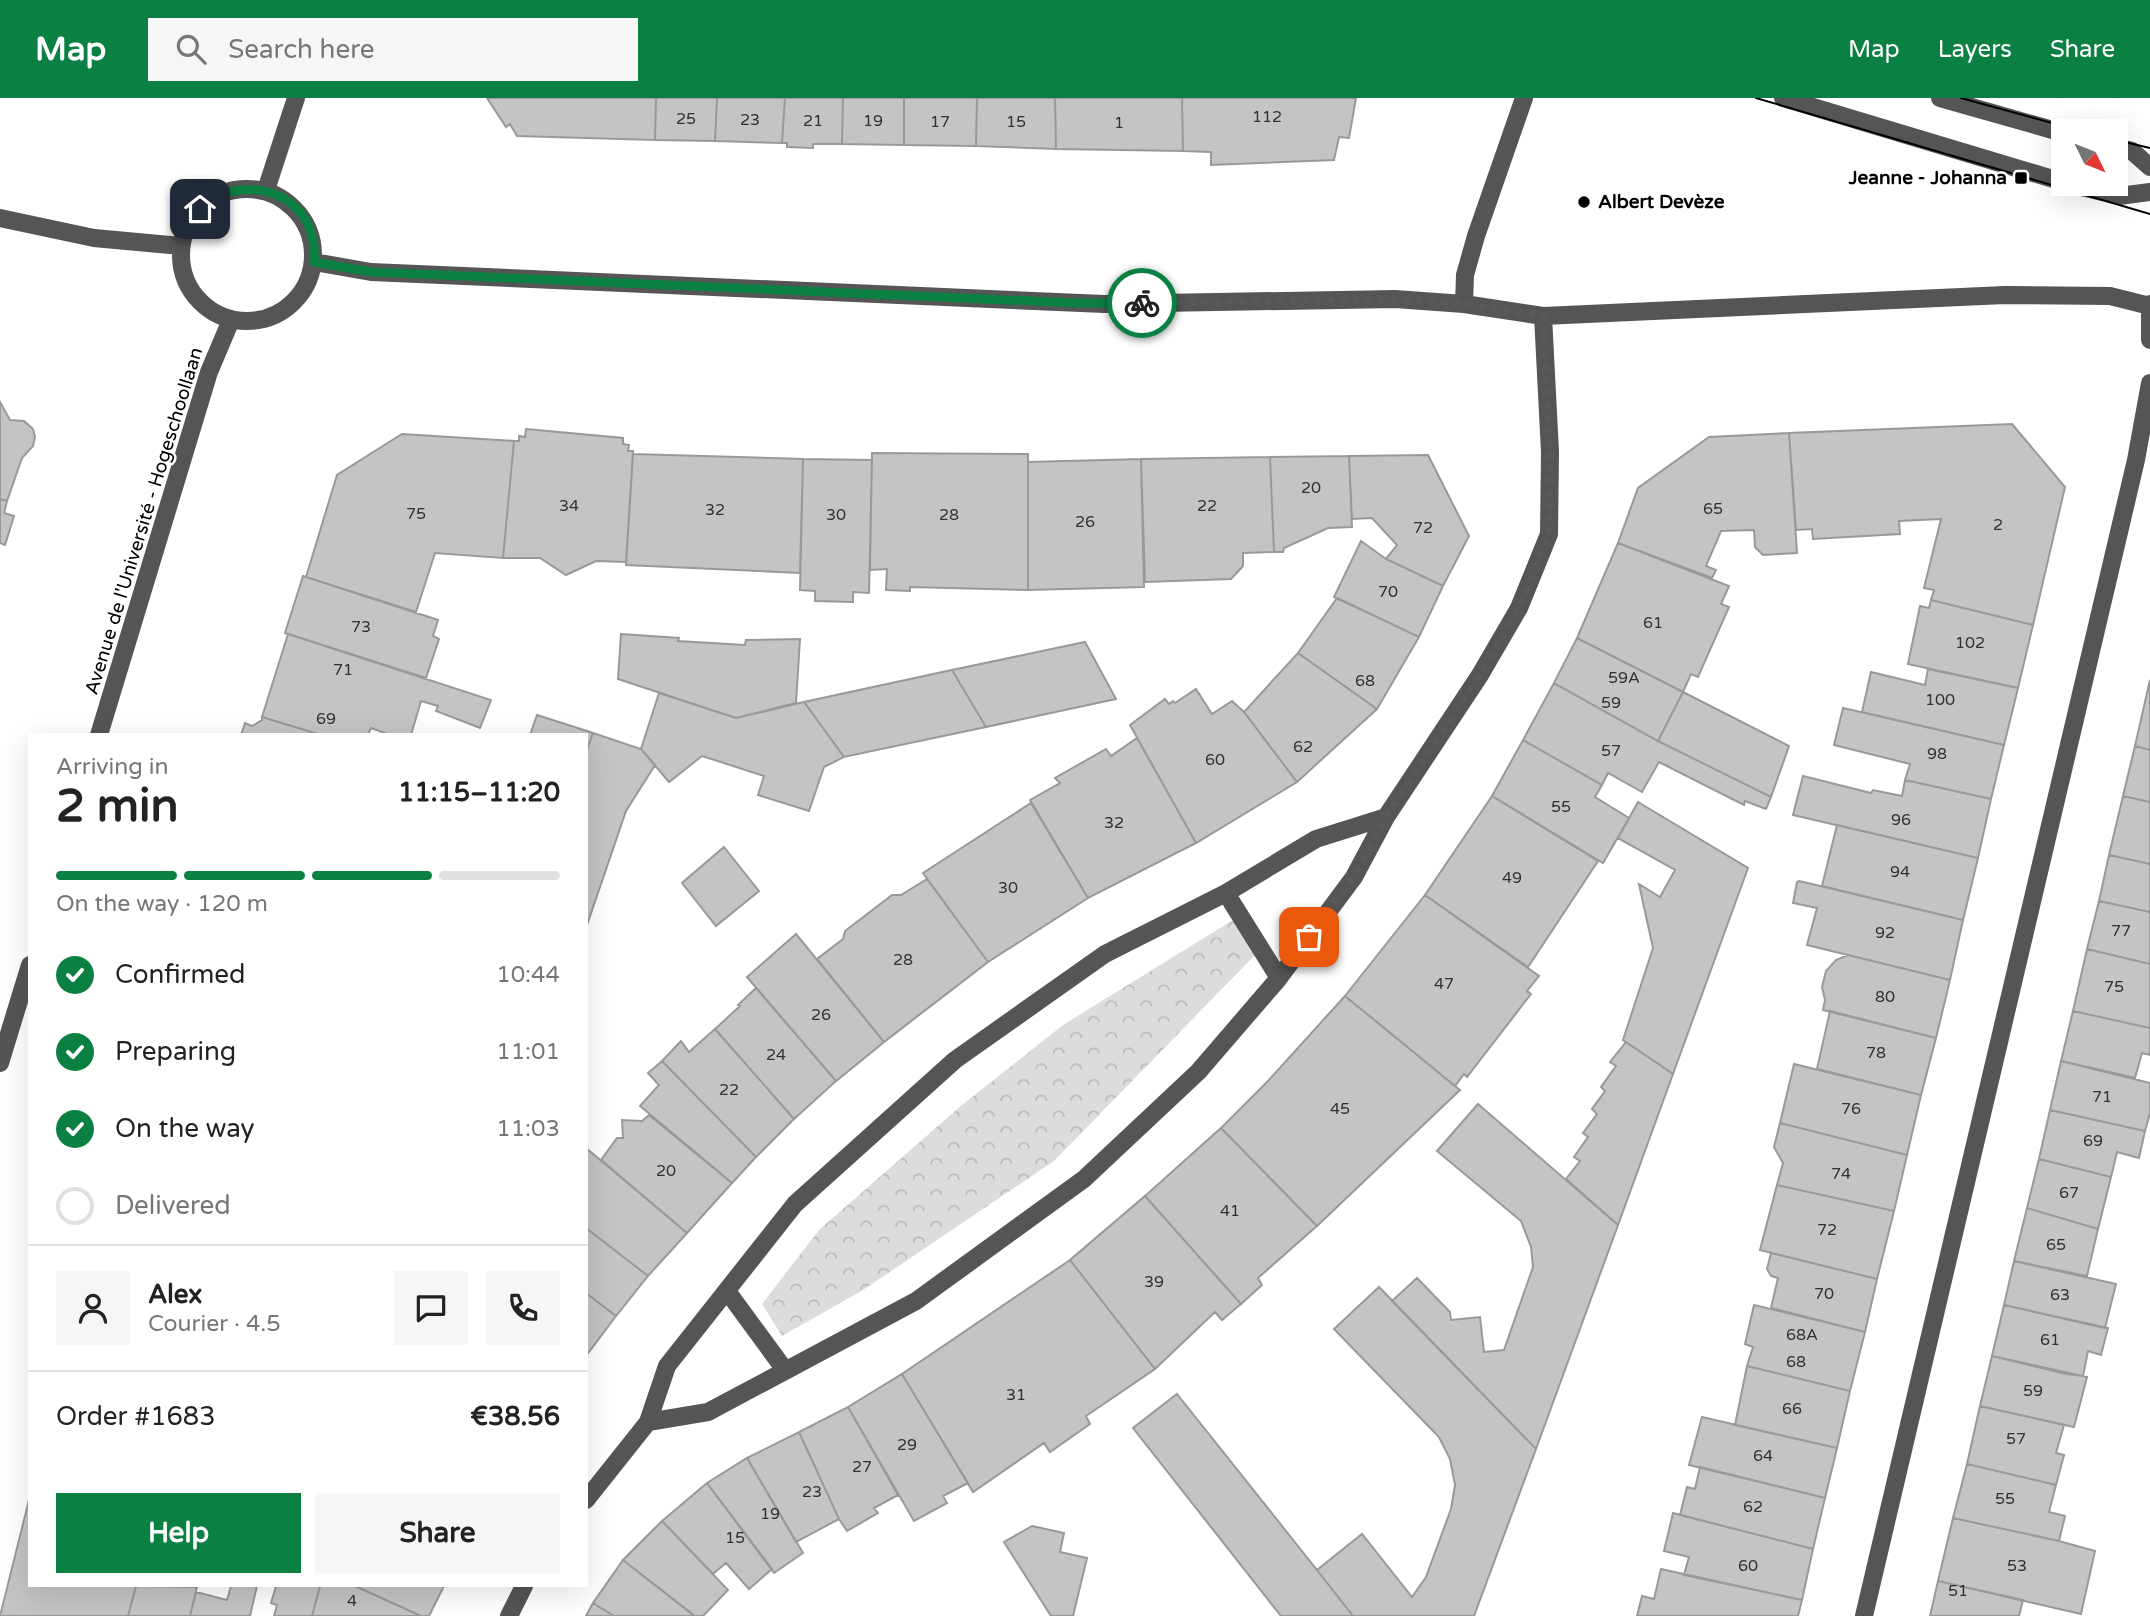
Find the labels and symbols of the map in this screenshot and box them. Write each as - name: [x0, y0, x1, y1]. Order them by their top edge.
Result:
- house number: 112: [1252, 107, 1282, 127]
- house number: 25: [676, 109, 696, 129]
- house number: 23: [740, 110, 760, 130]
- house number: 21: [803, 111, 823, 131]
- house number: 19: [863, 111, 883, 131]
- house number: 17: [930, 112, 950, 132]
- house number: 15: [1006, 112, 1026, 132]
- house number: 1: [1114, 113, 1124, 133]
- north arrow: [2051, 119, 2128, 196]
- place label: Jeanne - Johanna: [1848, 167, 2007, 189]
- marker: Jeanne - Johanna: [2013, 170, 2029, 186]
- pin: [170, 179, 230, 239]
- place label: Albert Devèze: [1598, 191, 1725, 213]
- marker: Albert Devèze: [1576, 194, 1592, 210]
- courier: [1107, 268, 1177, 338]
- street label: Avenue de l'Université - Hogeschoollaan: [81, 345, 207, 697]
- house number: 20: [1301, 478, 1321, 498]
- house number: 34: [559, 496, 579, 516]
- house number: 22: [1197, 496, 1217, 516]
- house number: 65: [1703, 499, 1723, 519]
- house number: 32: [705, 500, 725, 520]
- house number: 75: [406, 504, 426, 524]
- house number: 30: [826, 505, 846, 525]
- house number: 28: [939, 505, 959, 525]
- house number: 26: [1075, 512, 1095, 532]
- house number: 2: [1993, 515, 2003, 535]
- house number: 72: [1413, 518, 1433, 538]
- house number: 70: [1378, 582, 1398, 602]
- house number: 61: [1643, 613, 1663, 633]
- house number: 73: [351, 617, 371, 637]
- house number: 102: [1955, 633, 1985, 653]
- house number: 71: [333, 660, 353, 680]
- house number: 59A: [1608, 668, 1640, 688]
- house number: 68: [1355, 671, 1375, 691]
- house number: 100: [1925, 690, 1955, 710]
- house number: 59: [1601, 693, 1621, 713]
- house number: 69: [316, 709, 336, 729]
- house number: 62: [1293, 737, 1313, 757]
- house number: 57: [1601, 741, 1621, 761]
- house number: 98: [1927, 744, 1947, 764]
- house number: 60: [1205, 750, 1225, 770]
- house number: 55: [1551, 797, 1571, 817]
- house number: 96: [1891, 810, 1911, 830]
- house number: 32: [1104, 813, 1124, 833]
- house number: 94: [1890, 862, 1910, 882]
- house number: 49: [1502, 868, 1522, 888]
- house number: 30: [998, 878, 1018, 898]
- pin: [1279, 907, 1339, 967]
- house number: 77: [2111, 921, 2131, 941]
- house number: 92: [1875, 923, 1895, 943]
- house number: 28: [893, 950, 913, 970]
- house number: 47: [1434, 974, 1454, 994]
- house number: 75: [2104, 977, 2124, 997]
- house number: 80: [1875, 987, 1895, 1007]
- house number: 26: [811, 1005, 831, 1025]
- house number: 78: [1866, 1043, 1886, 1063]
- house number: 24: [766, 1045, 786, 1065]
- house number: 22: [719, 1080, 739, 1100]
- house number: 71: [2092, 1087, 2112, 1107]
- house number: 45: [1330, 1099, 1350, 1119]
- house number: 76: [1841, 1099, 1861, 1119]
- house number: 69: [2083, 1131, 2103, 1151]
- house number: 20: [656, 1161, 676, 1181]
- house number: 74: [1831, 1164, 1851, 1184]
- house number: 67: [2059, 1183, 2079, 1203]
- house number: 41: [1220, 1201, 1240, 1221]
- house number: 72: [1817, 1220, 1837, 1240]
- house number: 65: [2046, 1235, 2066, 1255]
- house number: 39: [1144, 1272, 1164, 1292]
- house number: 70: [1814, 1284, 1834, 1304]
- house number: 63: [2050, 1285, 2070, 1305]
- house number: 68A: [1786, 1325, 1818, 1345]
- house number: 61: [2040, 1330, 2060, 1350]
- house number: 68: [1786, 1352, 1806, 1372]
- house number: 59: [2023, 1381, 2043, 1401]
- house number: 31: [1006, 1385, 1026, 1405]
- house number: 66: [1782, 1399, 1802, 1419]
- house number: 57: [2006, 1429, 2026, 1449]
- house number: 29: [897, 1435, 917, 1455]
- house number: 64: [1753, 1446, 1773, 1466]
- house number: 27: [852, 1457, 872, 1477]
- house number: 23: [802, 1482, 822, 1502]
- house number: 55: [1995, 1489, 2015, 1509]
- house number: 62: [1743, 1497, 1763, 1517]
- house number: 19: [760, 1504, 780, 1524]
- house number: 15: [725, 1528, 745, 1548]
- house number: 60: [1738, 1556, 1758, 1576]
- house number: 53: [2007, 1556, 2027, 1576]
- house number: 51: [1948, 1581, 1968, 1601]
- house number: 4: [347, 1591, 357, 1611]

